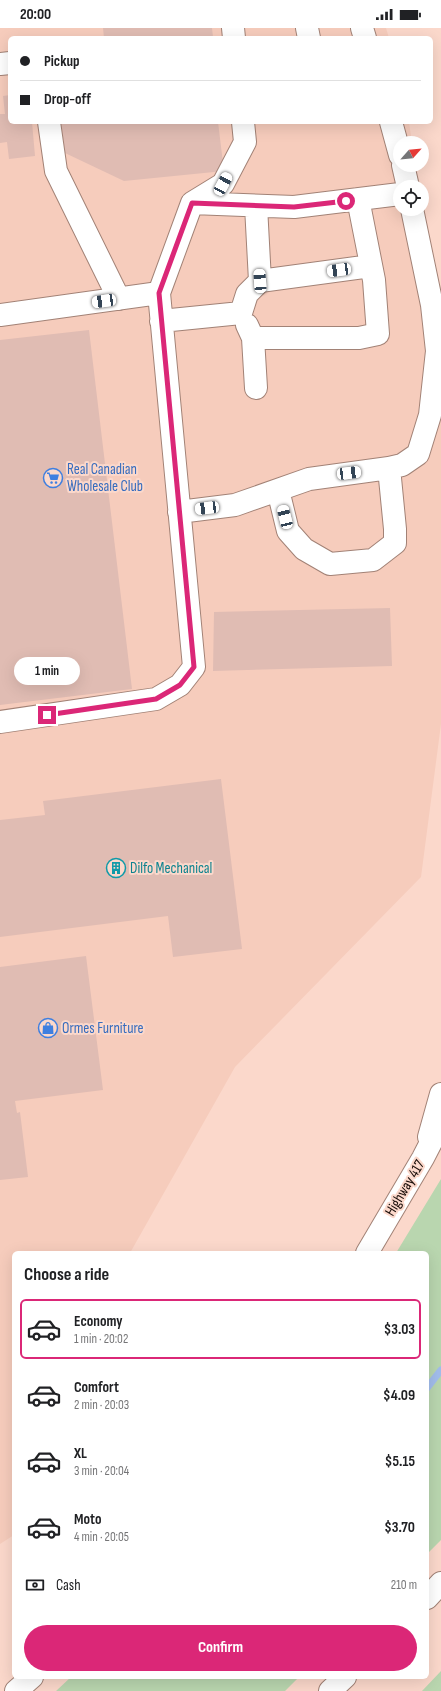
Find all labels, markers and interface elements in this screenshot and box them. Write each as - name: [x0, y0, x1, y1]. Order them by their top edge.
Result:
- text: 20:00: [20, 5, 51, 24]
- text: Pickup: [44, 52, 80, 71]
- text: Drop-off: [44, 90, 91, 109]
- north arrow: [393, 136, 429, 172]
- map controls: [393, 136, 429, 216]
- car: [212, 171, 234, 197]
- button: locate: [393, 180, 429, 216]
- route start: [337, 192, 355, 210]
- car: [326, 262, 352, 278]
- car: [253, 269, 267, 293]
- car: [91, 293, 117, 309]
- place label: Real Canadian Wholesale Club: [67, 460, 143, 496]
- car: [336, 466, 362, 480]
- supermarket icon: Real Canadian Wholesale Club: [42, 467, 64, 489]
- car: [194, 501, 220, 515]
- car: [276, 504, 294, 530]
- callout: 1 min: [14, 657, 80, 685]
- text: 1 min: [35, 663, 59, 679]
- route end: [38, 706, 56, 724]
- building icon: Dilfo Mechanical: [105, 857, 127, 879]
- place label: Dilfo Mechanical: [130, 859, 212, 878]
- shop icon: Ormes Furniture: [37, 1017, 59, 1039]
- place label: Ormes Furniture: [62, 1019, 144, 1038]
- street label: Highway 417: [381, 1156, 429, 1220]
- text: Choose a ride: [24, 1264, 109, 1285]
- icon: car: [26, 1311, 62, 1347]
- text: Economy: [74, 1312, 123, 1331]
- text: $3.03: [384, 1320, 415, 1339]
- text: 1 min · 20:02: [74, 1331, 128, 1347]
- icon: car: [26, 1377, 62, 1413]
- text: Comfort: [74, 1378, 119, 1397]
- text: $4.09: [383, 1386, 415, 1405]
- text: 2 min · 20:03: [74, 1397, 129, 1413]
- icon: car: [26, 1443, 62, 1479]
- text: XL: [74, 1444, 87, 1463]
- text: $5.15: [385, 1452, 415, 1471]
- text: 3 min · 20:04: [74, 1463, 129, 1479]
- icon: car: [26, 1509, 62, 1545]
- text: Moto: [74, 1510, 101, 1529]
- text: $3.70: [384, 1518, 415, 1537]
- text: 4 min · 20:05: [74, 1529, 129, 1545]
- icon: cash: [24, 1574, 46, 1596]
- text: Cash: [56, 1576, 81, 1595]
- text: 210 m: [391, 1577, 417, 1593]
- button: Confirm: [24, 1625, 417, 1671]

